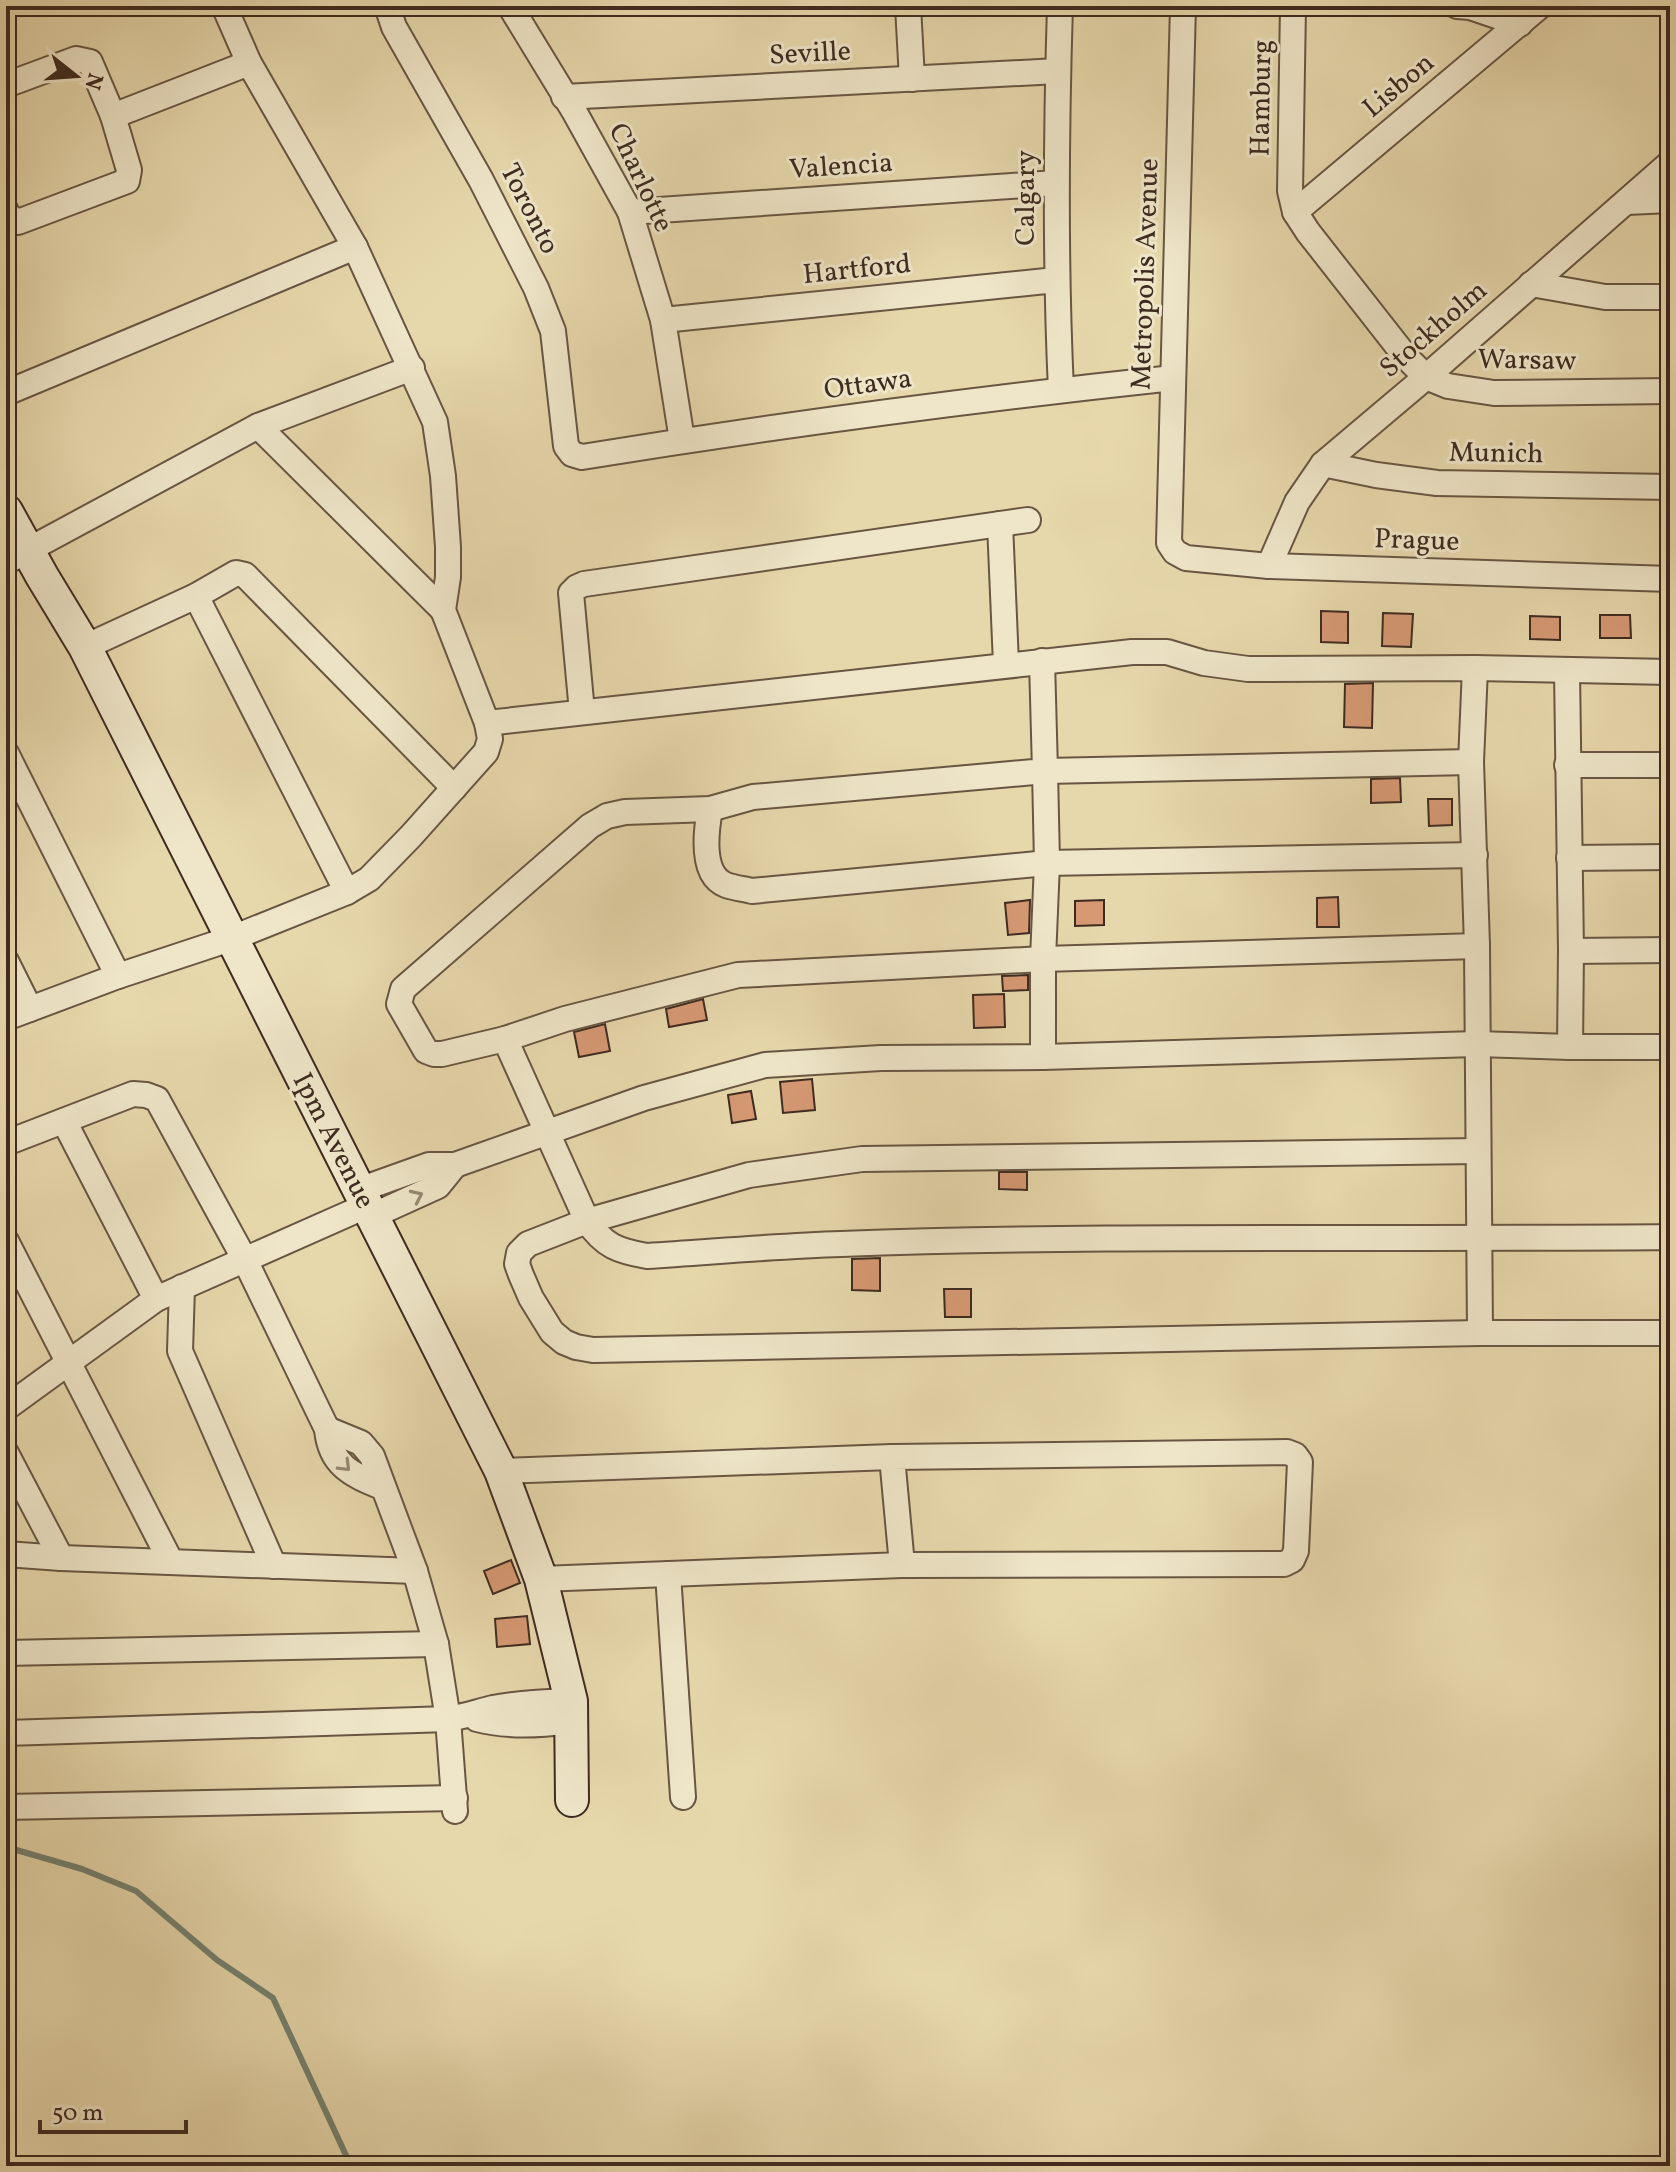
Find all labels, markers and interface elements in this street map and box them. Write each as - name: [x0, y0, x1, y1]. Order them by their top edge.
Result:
- street label: Seville: [768, 32, 852, 76]
- north arrow: [36, 36, 116, 116]
- street label: Hamburg: [1241, 39, 1283, 157]
- street label: Lisbon: [1355, 44, 1443, 128]
- text: N: [76, 69, 110, 93]
- street label: Charlotte: [598, 117, 682, 239]
- street label: Valencia: [788, 144, 894, 190]
- street label: Calgary: [1007, 150, 1046, 246]
- street label: Toronto: [490, 157, 568, 261]
- street label: Metropolis Avenue: [1122, 157, 1170, 391]
- street label: Hartford: [801, 245, 913, 295]
- street label: Stockholm: [1372, 272, 1496, 388]
- street label: Warsaw: [1477, 341, 1577, 381]
- street label: Ottawa: [821, 360, 915, 410]
- street label: Munich: [1448, 434, 1544, 474]
- street label: Prague: [1374, 520, 1460, 562]
- street label: Ipm Avenue: [282, 1066, 384, 1216]
- one-way arrow: [409, 1190, 423, 1206]
- one-way arrow: [336, 1457, 350, 1471]
- scale bar: [40, 2084, 186, 2134]
- text: 50 m: [52, 2097, 104, 2131]

